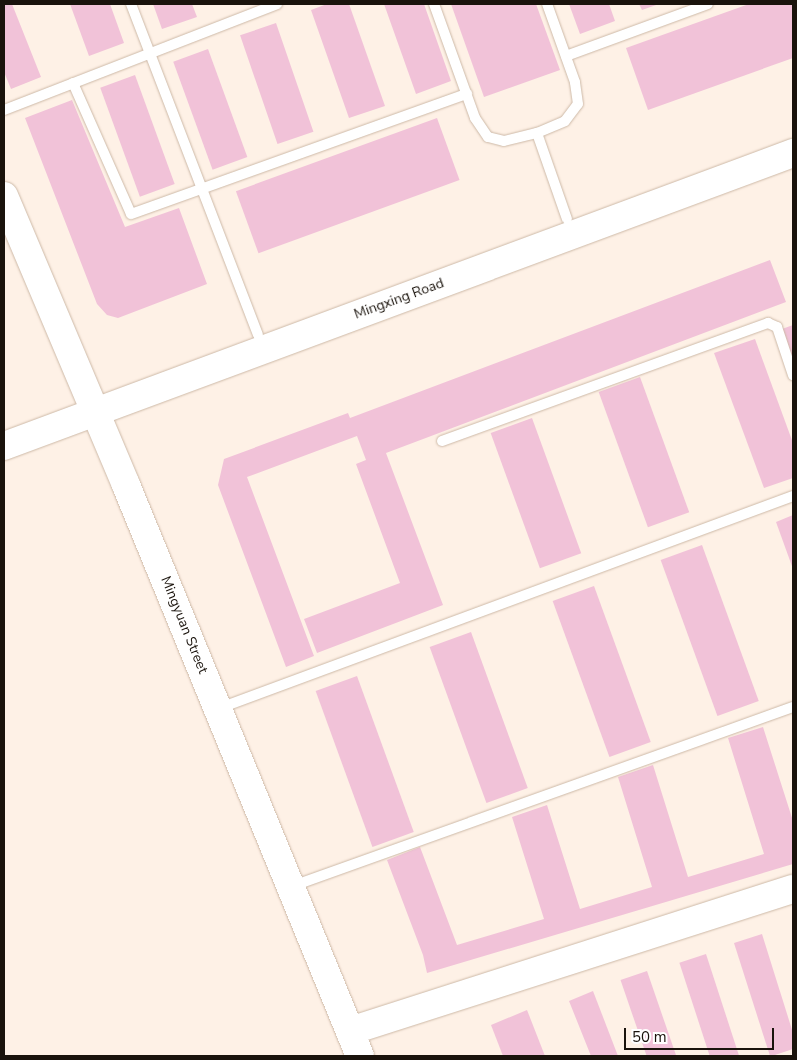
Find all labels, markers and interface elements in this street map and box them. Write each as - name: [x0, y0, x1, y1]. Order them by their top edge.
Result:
- street label: Mingxing Road: [352, 275, 446, 323]
- street label: Mingyuan Street: [157, 574, 211, 676]
- scale bar: [627, 1018, 777, 1050]
- text: 50 m: [632, 1027, 667, 1047]

